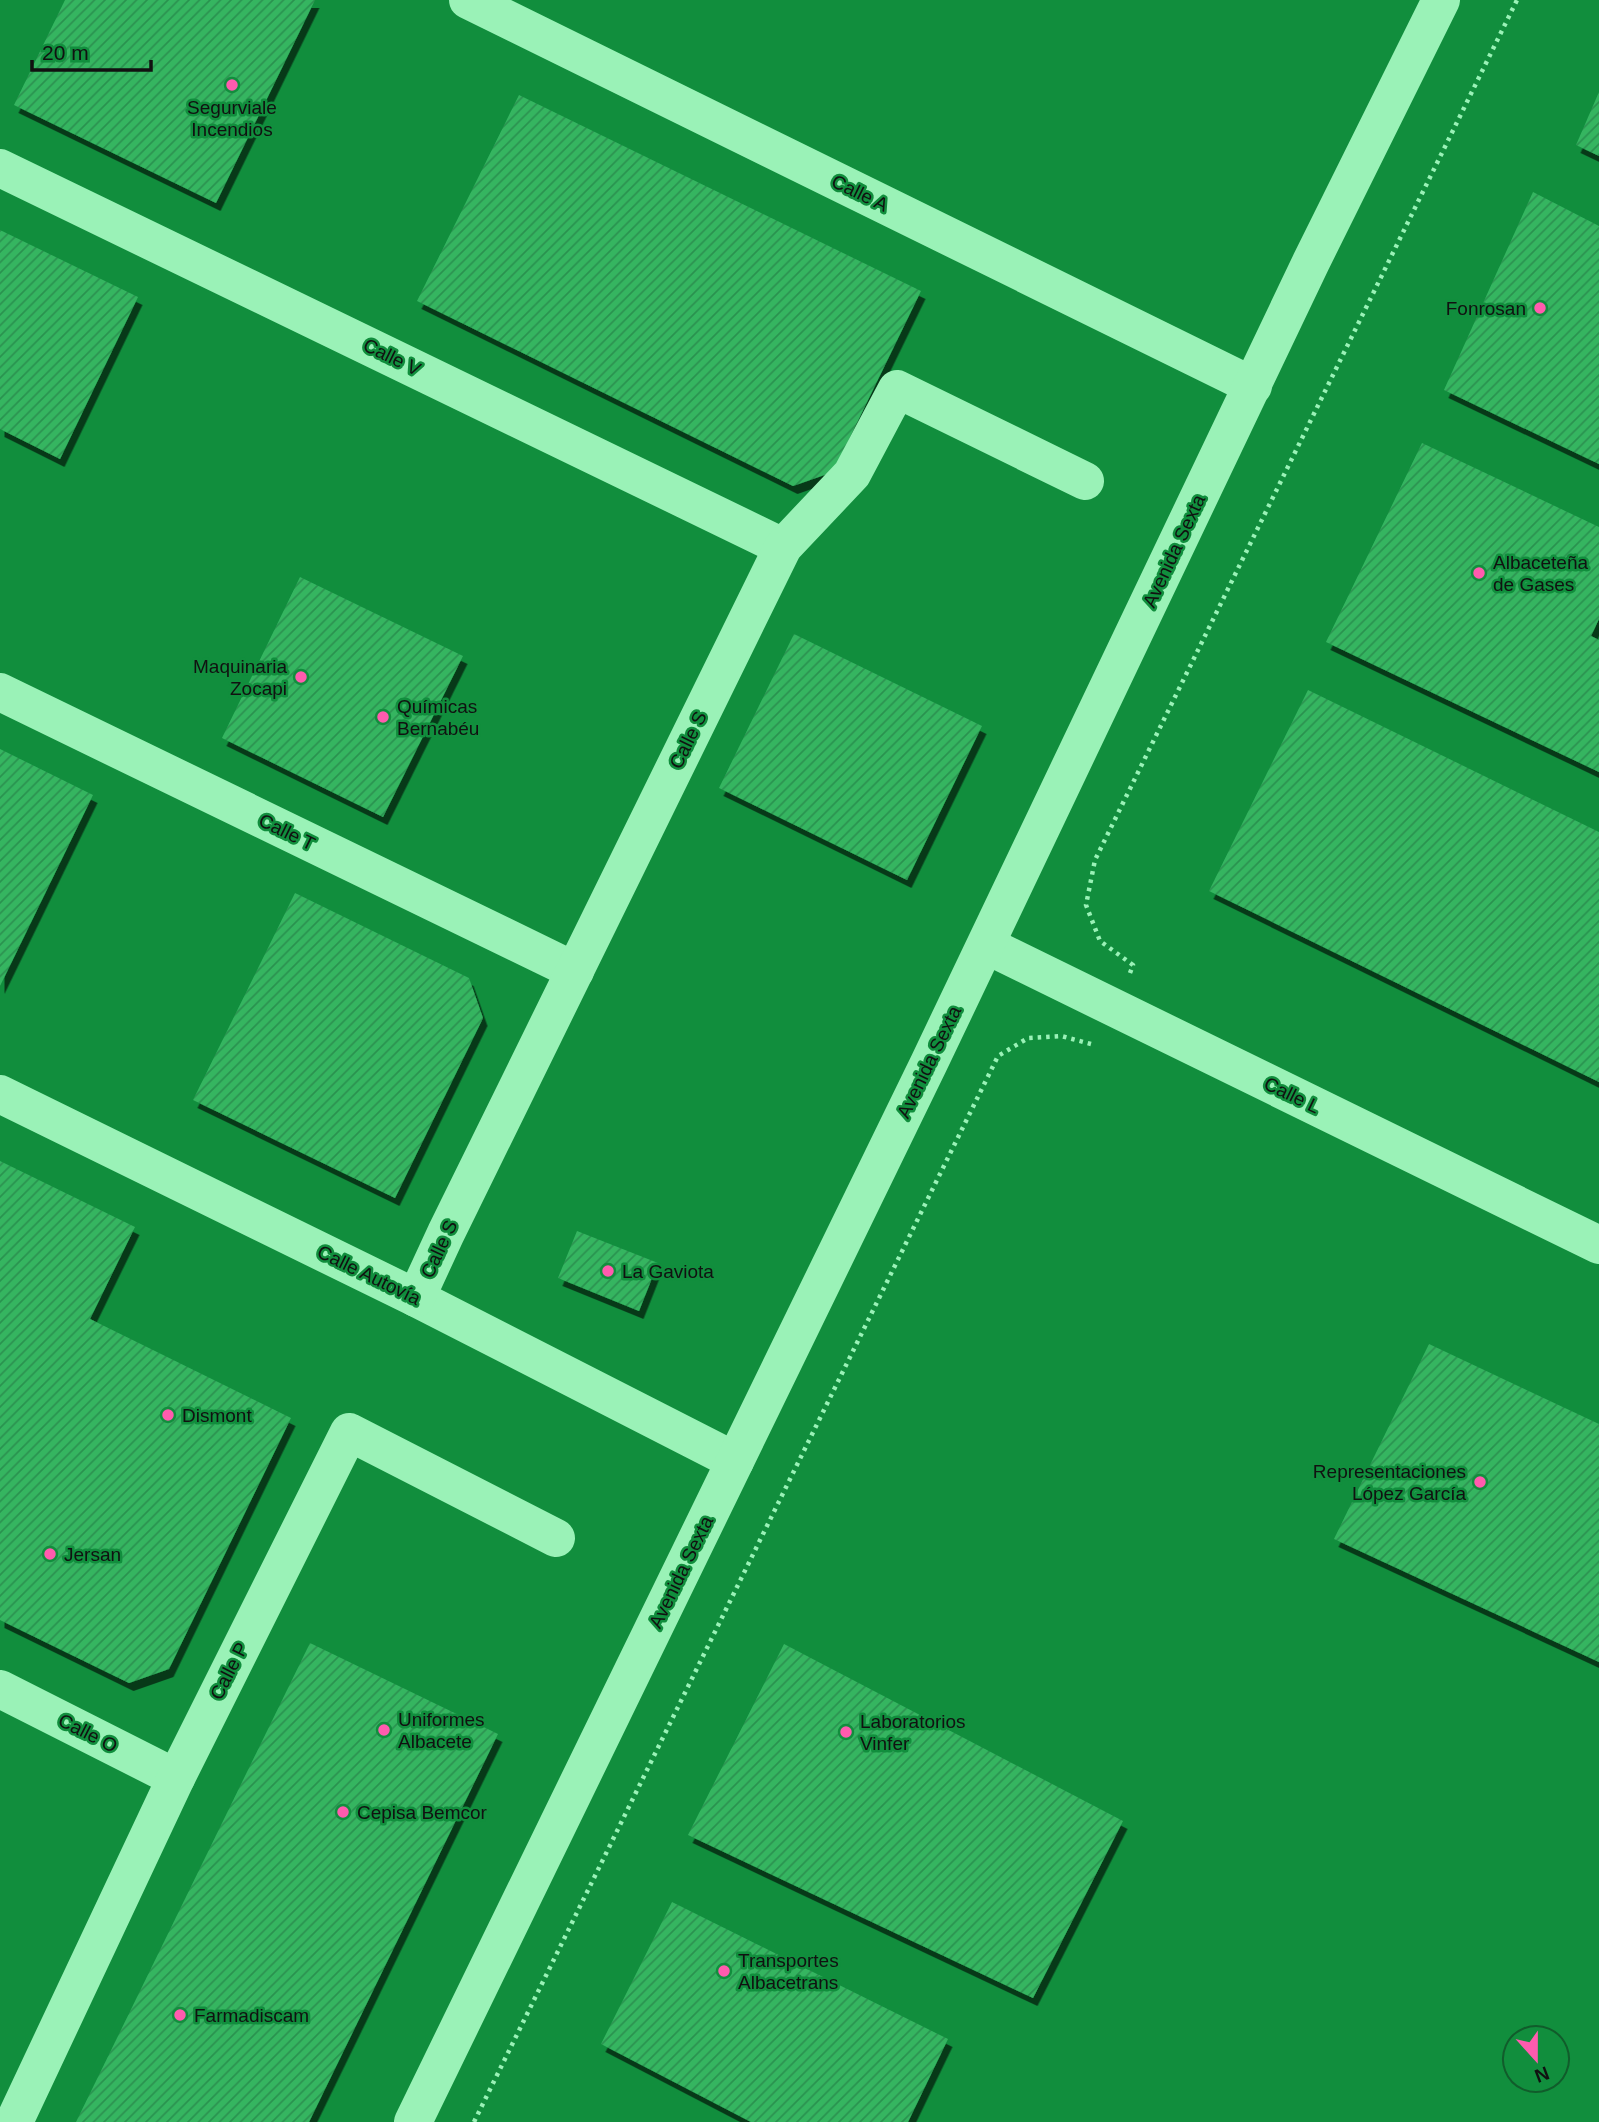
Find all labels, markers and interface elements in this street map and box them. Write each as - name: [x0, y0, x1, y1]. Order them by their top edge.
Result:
- scale bar: [32, 28, 150, 72]
- text: 20 m: [42, 41, 89, 64]
- marker: Segurviale Incendios: [224, 77, 240, 93]
- place label: Segurviale Incendios: [187, 97, 277, 140]
- street label: Calle A: [828, 170, 892, 216]
- place label: Fonrosan: [1446, 298, 1526, 319]
- marker: Fonrosan: [1532, 300, 1548, 316]
- street label: Calle V: [360, 334, 424, 380]
- street label: Avenida Sexta: [1139, 491, 1210, 611]
- place label: Albaceteña de Gases: [1493, 552, 1589, 595]
- marker: Albaceteña de Gases: [1471, 565, 1487, 581]
- place label: Maquinaria Zocapi: [193, 656, 287, 699]
- marker: Maquinaria Zocapi: [293, 669, 309, 685]
- place label: Químicas Bernabéu: [397, 696, 479, 739]
- street label: Calle S: [665, 708, 711, 772]
- marker: Químicas Bernabéu: [375, 709, 391, 725]
- street label: Calle T: [256, 809, 319, 855]
- street label: Avenida Sexta: [893, 1002, 965, 1122]
- street label: Calle L: [1261, 1073, 1323, 1117]
- street label: Calle S: [417, 1217, 461, 1281]
- street label: Calle Autovía: [314, 1241, 424, 1309]
- place label: La Gaviota: [622, 1261, 714, 1282]
- marker: La Gaviota: [600, 1263, 616, 1279]
- place label: Dismont: [182, 1405, 252, 1426]
- marker: Dismont: [160, 1407, 176, 1423]
- place label: Representaciones López García: [1313, 1461, 1466, 1504]
- marker: Representaciones López García: [1472, 1474, 1488, 1490]
- street label: Avenida Sexta: [645, 1512, 717, 1632]
- place label: Jersan: [64, 1544, 121, 1565]
- marker: Jersan: [42, 1546, 58, 1562]
- street label: Calle P: [206, 1639, 252, 1703]
- street label: Calle O: [55, 1709, 121, 1757]
- place label: Uniformes Albacete: [398, 1709, 485, 1752]
- place label: Laboratorios Vinfer: [860, 1711, 966, 1754]
- marker: Uniformes Albacete: [376, 1722, 392, 1738]
- marker: Laboratorios Vinfer: [838, 1724, 854, 1740]
- place label: Cepisa Bemcor: [357, 1802, 488, 1823]
- marker: Cepisa Bemcor: [335, 1804, 351, 1820]
- place label: Transportes Albacetrans: [738, 1950, 839, 1993]
- marker: Transportes Albacetrans: [716, 1963, 732, 1979]
- place label: Farmadiscam: [194, 2005, 309, 2026]
- marker: Farmadiscam: [172, 2007, 188, 2023]
- north arrow: [1501, 2024, 1571, 2094]
- text: N: [1532, 2062, 1552, 2087]

